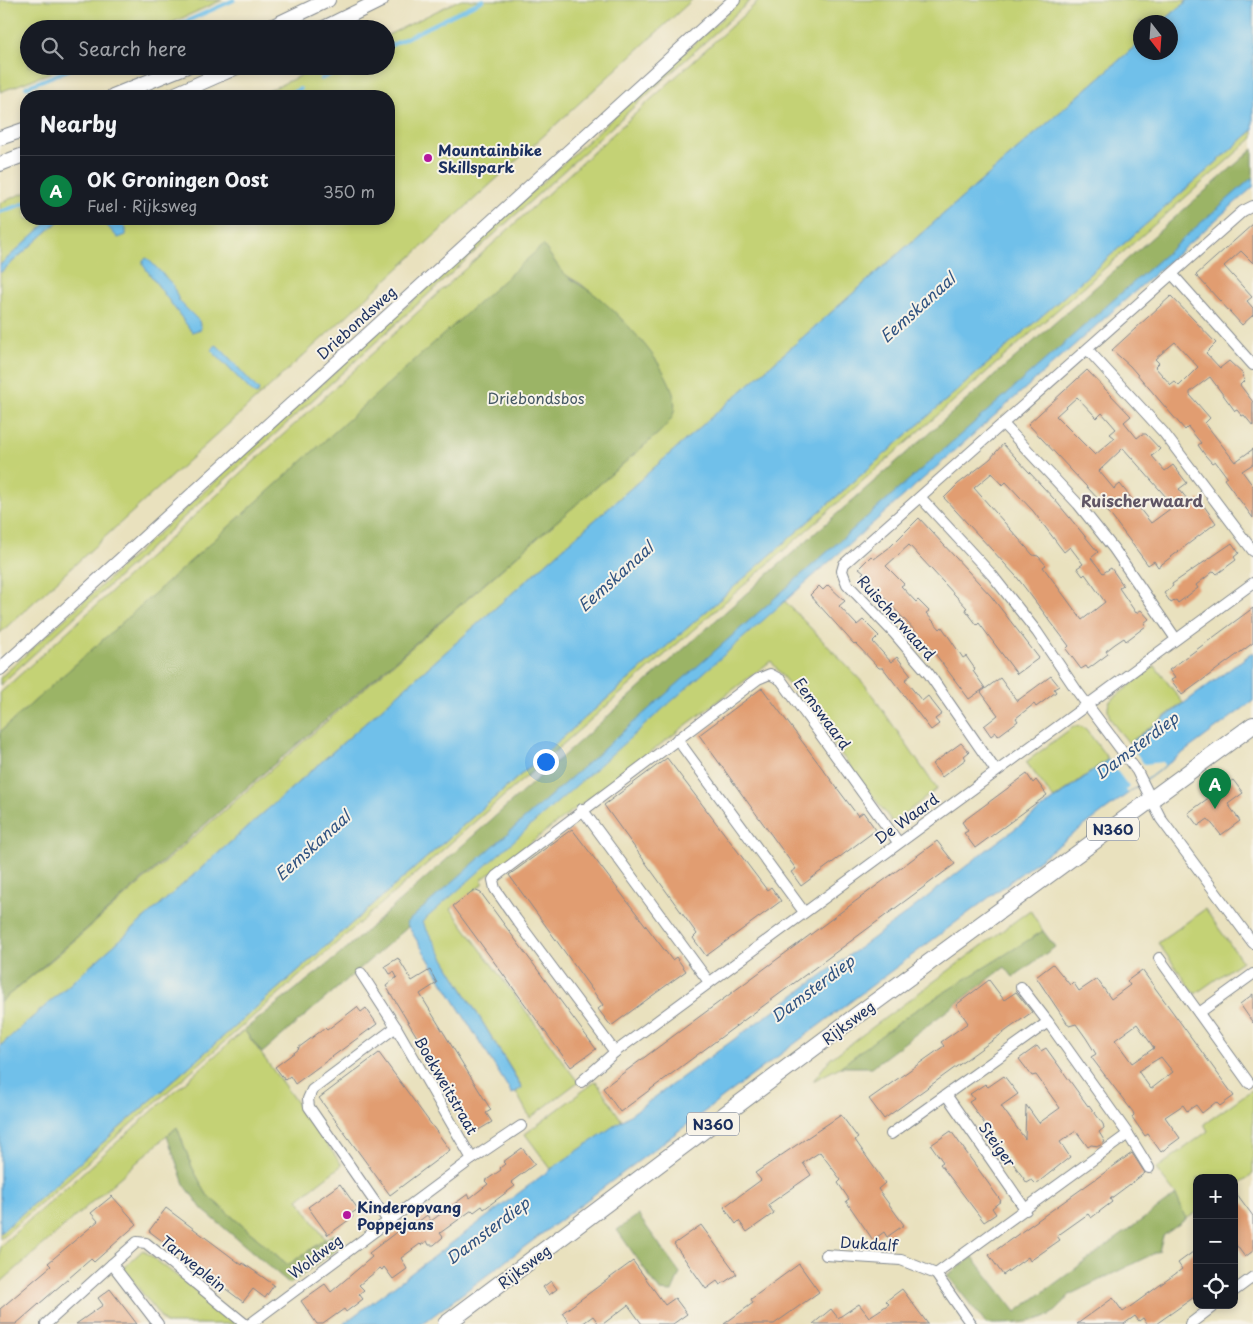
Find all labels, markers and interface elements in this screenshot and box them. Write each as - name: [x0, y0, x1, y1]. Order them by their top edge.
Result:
- north arrow: [1133, 15, 1178, 60]
- search box: [20, 20, 395, 75]
- icon: search: [38, 34, 66, 62]
- text: Search here: [78, 34, 187, 62]
- text: Nearby: [40, 107, 117, 139]
- place label: Mountainbike Skillspark: [438, 138, 542, 178]
- marker: Mountainbike Skillspark: [422, 152, 434, 164]
- text: OK Groningen Oost: [87, 165, 269, 193]
- text: A: [50, 179, 62, 203]
- text: 350 m: [323, 179, 375, 203]
- text: Fuel · Rijksweg: [87, 193, 198, 217]
- water label: Eemskanaal: [874, 265, 962, 347]
- street label: Driebondsweg: [311, 280, 401, 364]
- park label: Driebondsbos: [487, 386, 585, 409]
- district label: Ruischerwaard: [1081, 488, 1203, 512]
- water label: Eemskanaal: [572, 534, 660, 616]
- street label: Ruischerwaard: [852, 569, 942, 665]
- street label: Eemswaard: [789, 672, 857, 754]
- water label: Damsterdiep: [1089, 705, 1184, 784]
- your location: [533, 749, 559, 775]
- pin: A: [1199, 768, 1231, 809]
- street label: De Waard: [869, 787, 943, 849]
- water label: Eemskanaal: [269, 803, 357, 885]
- road number: N360: [1087, 818, 1139, 841]
- water label: Damsterdiep: [765, 948, 860, 1027]
- street label: Rijksweg: [816, 994, 880, 1050]
- street label: Boekweitstraat: [409, 1032, 485, 1138]
- road number: N360: [687, 1112, 739, 1136]
- street label: Steiger: [974, 1117, 1022, 1171]
- map controls: [1193, 1174, 1238, 1309]
- button: +: [1193, 1174, 1238, 1219]
- water label: Damsterdiep: [440, 1190, 535, 1269]
- place label: Kinderopvang Poppejans: [357, 1195, 461, 1235]
- marker: Kinderopvang Poppejans: [341, 1209, 353, 1221]
- button: −: [1193, 1219, 1238, 1264]
- street label: Woldweg: [283, 1228, 347, 1284]
- street label: Tarweplein: [156, 1229, 232, 1297]
- street label: Dukdalf: [839, 1230, 899, 1257]
- street label: Rijksweg: [492, 1238, 556, 1294]
- button: locate: [1193, 1264, 1238, 1309]

